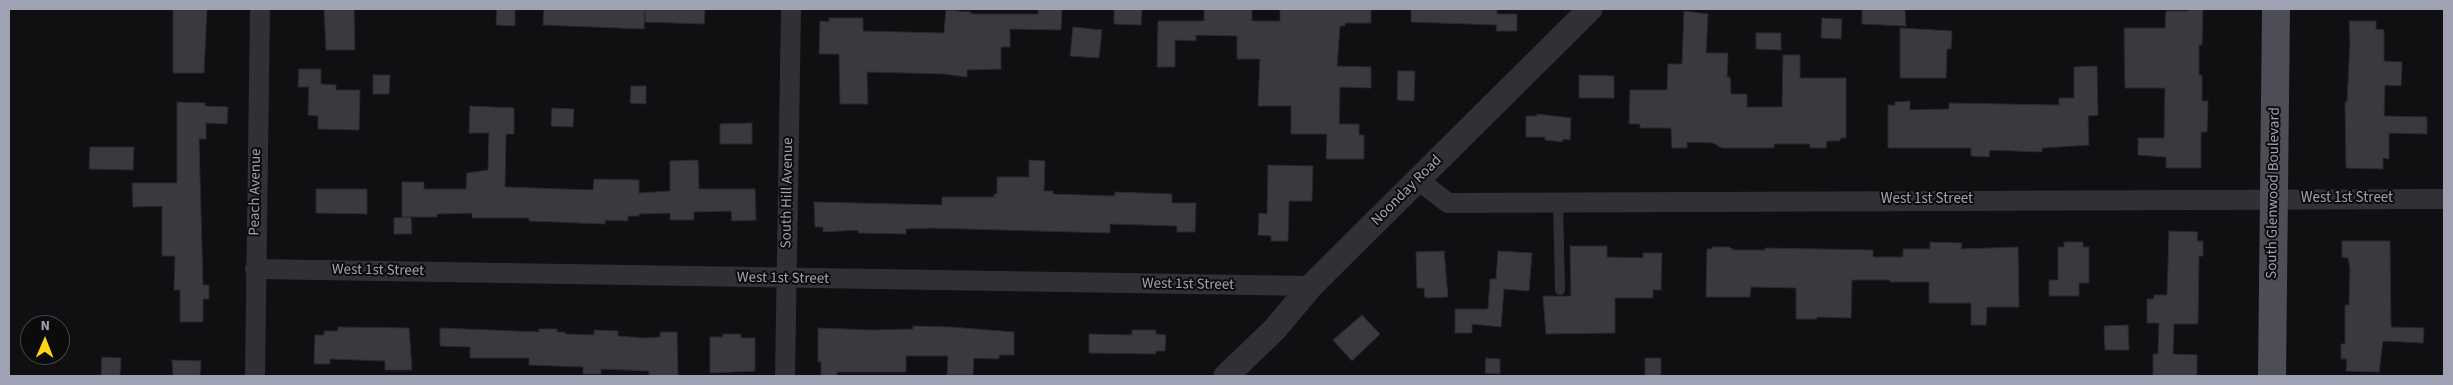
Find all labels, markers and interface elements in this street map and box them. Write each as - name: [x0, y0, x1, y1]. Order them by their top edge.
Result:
- street label: South Glenwood Boulevard: [2264, 107, 2284, 279]
- street label: South Hill Avenue: [778, 137, 798, 249]
- street label: Peach Avenue: [246, 148, 266, 236]
- street label: Noonday Road: [1368, 152, 1446, 230]
- street label: West 1st Street: [2301, 190, 2393, 208]
- street label: West 1st Street: [1881, 191, 1973, 209]
- street label: West 1st Street: [332, 261, 424, 281]
- street label: West 1st Street: [737, 269, 829, 289]
- street label: West 1st Street: [1142, 275, 1234, 295]
- north arrow: [20, 315, 70, 365]
- text: N: [40, 316, 50, 336]

